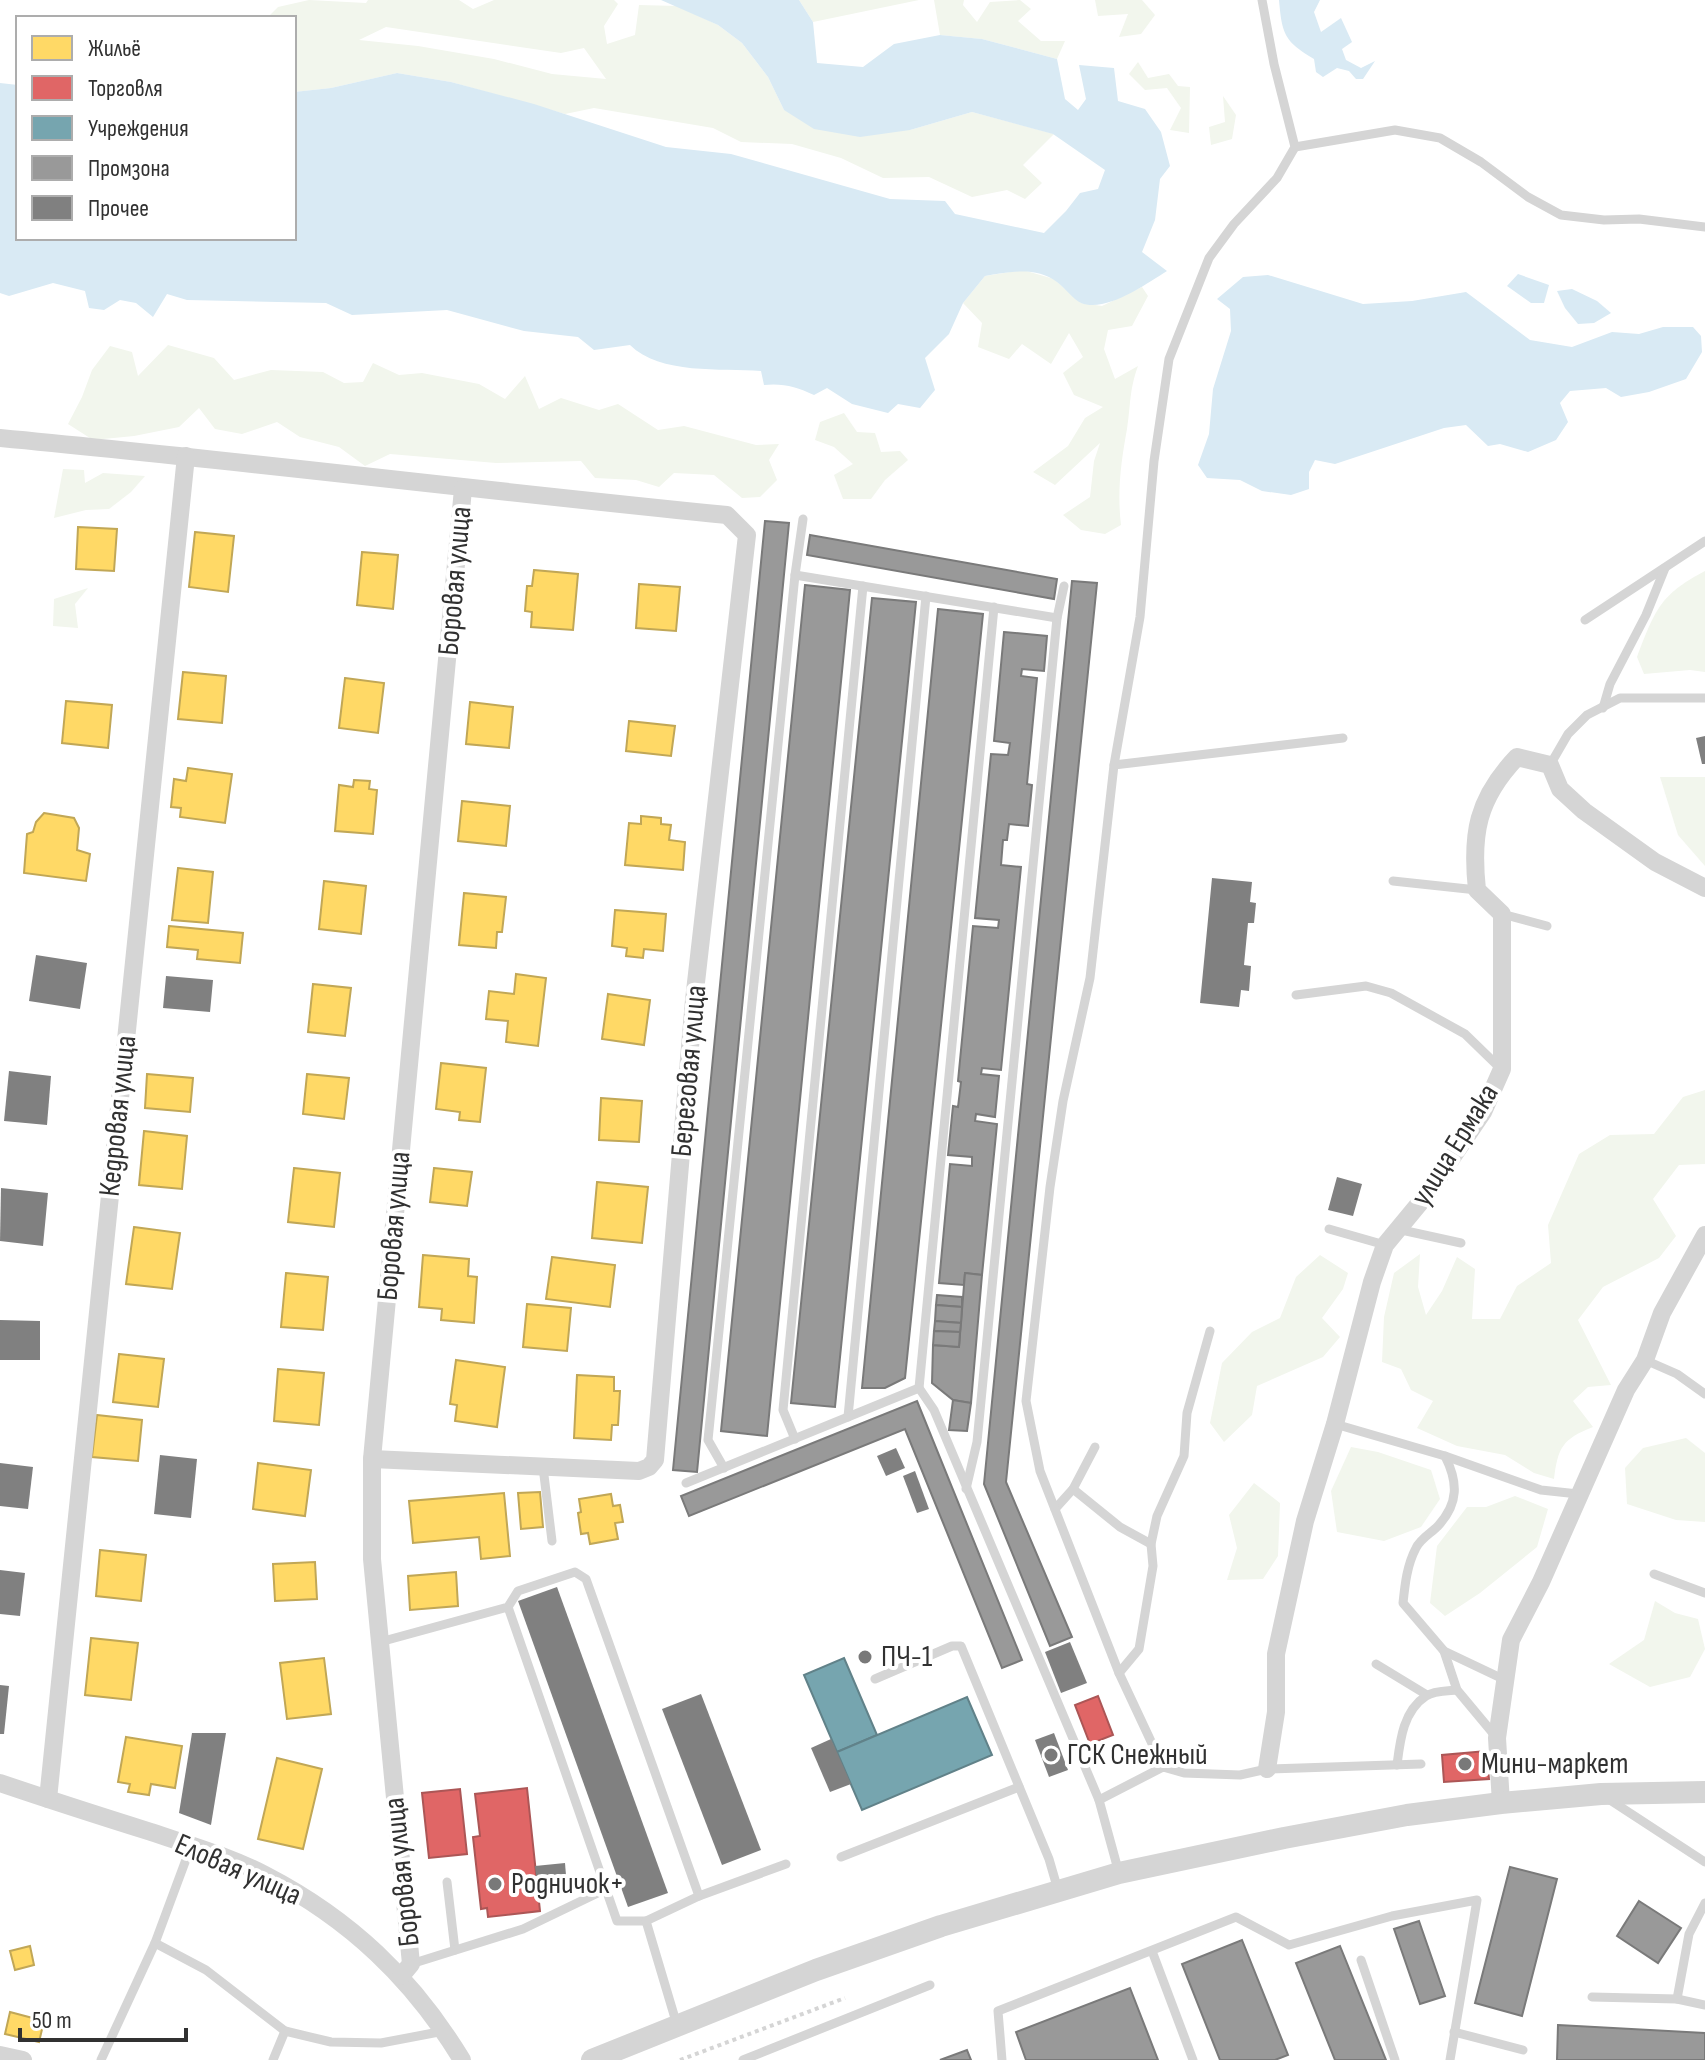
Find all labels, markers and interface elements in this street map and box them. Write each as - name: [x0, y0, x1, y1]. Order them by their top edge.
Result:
- legend: [16, 16, 296, 240]
- text: Жильё: [88, 34, 141, 63]
- text: Торговля: [88, 74, 163, 103]
- text: Учреждения: [88, 114, 189, 143]
- text: Промзона: [88, 154, 170, 183]
- text: Прочее: [88, 194, 149, 223]
- street label: Боровая улица: [431, 505, 479, 657]
- street label: Береговая улица: [664, 984, 714, 1158]
- street label: Кедровая улица: [92, 1034, 144, 1198]
- street label: улица Ермака: [1403, 1077, 1507, 1213]
- street label: Боровая улица: [370, 1150, 418, 1302]
- place label: ПЧ-1: [881, 1639, 933, 1675]
- marker: ПЧ-1: [856, 1648, 874, 1666]
- place label: ГСК Снежный: [1067, 1737, 1208, 1773]
- marker: ГСК Снежный: [1042, 1746, 1060, 1764]
- place label: Мини-маркет: [1481, 1746, 1628, 1782]
- marker: Мини-маркет: [1456, 1755, 1474, 1773]
- street label: Боровая улица: [376, 1796, 428, 1948]
- street label: Еловая улица: [169, 1826, 307, 1914]
- place label: Родничок+: [511, 1866, 624, 1902]
- marker: Родничок+: [486, 1875, 504, 1893]
- scale bar: [20, 1992, 186, 2042]
- text: 50 m: [32, 2006, 72, 2035]

